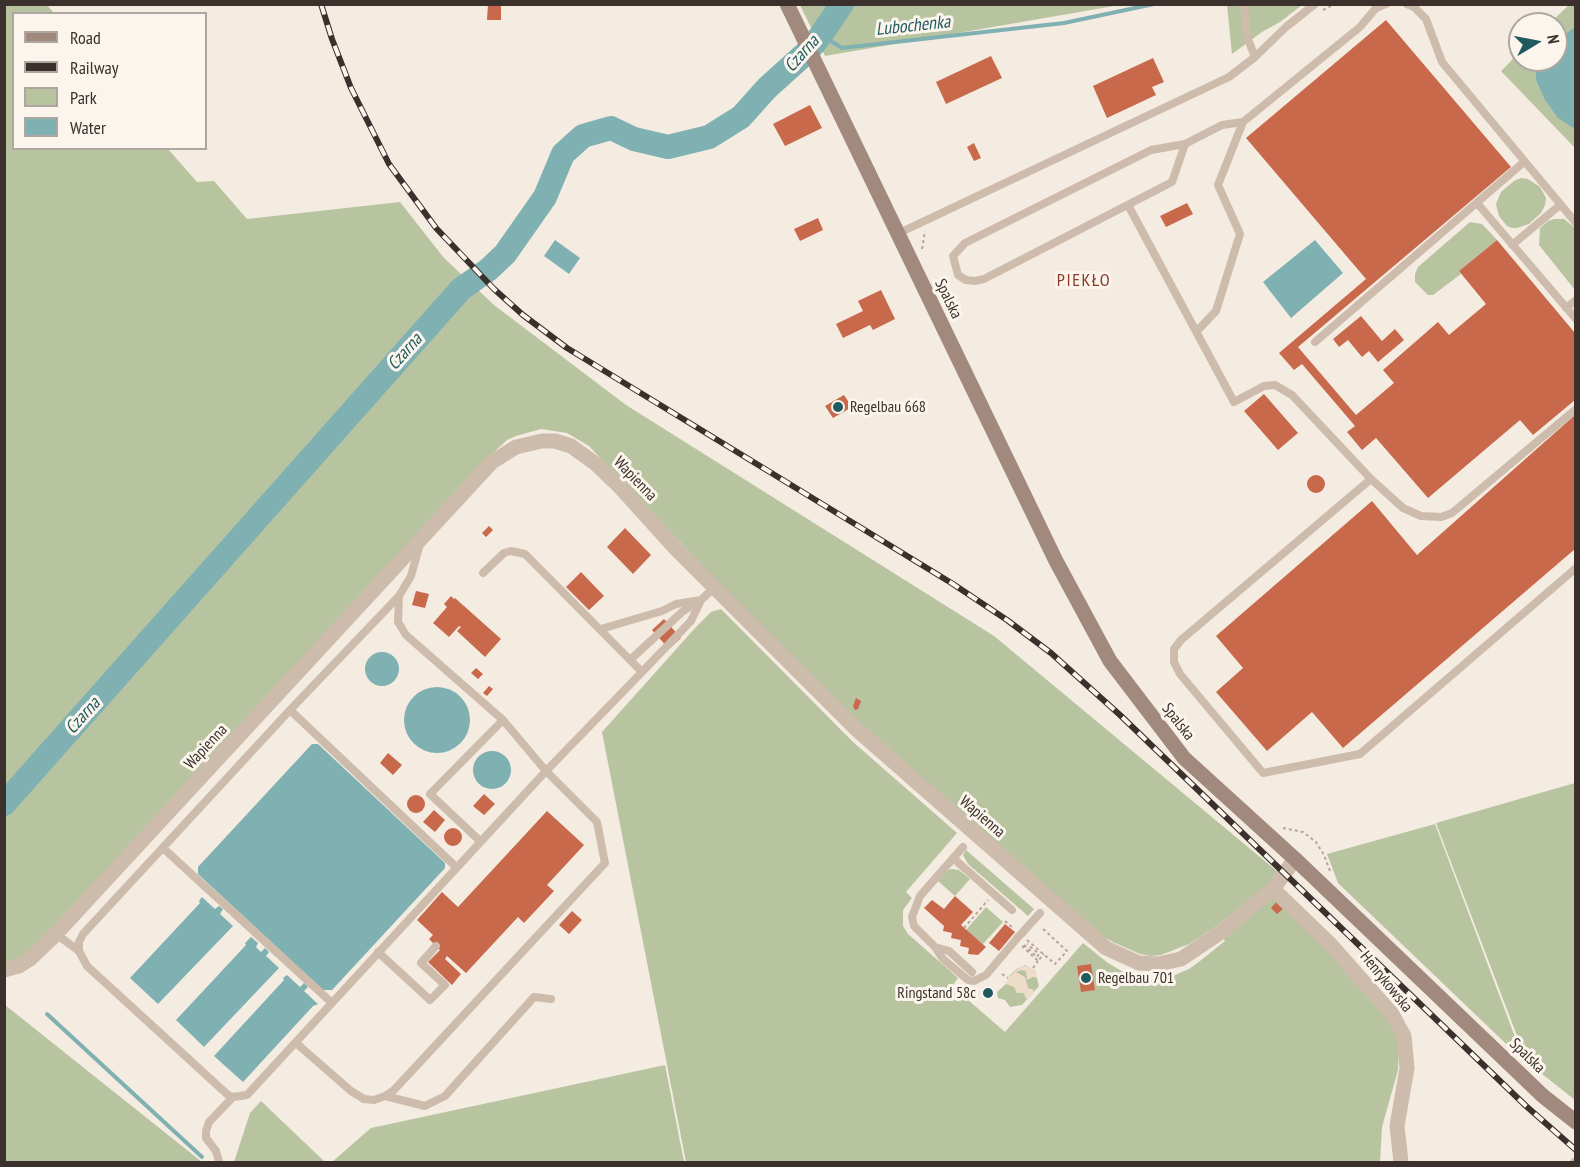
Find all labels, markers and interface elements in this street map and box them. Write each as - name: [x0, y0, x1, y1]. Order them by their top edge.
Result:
- water label: Lubochenka: [875, 11, 951, 41]
- legend: [12, 12, 207, 150]
- north arrow: [1508, 12, 1568, 72]
- text: Road: [70, 26, 101, 49]
- water label: Czarna: [780, 31, 824, 77]
- text: N: [1543, 33, 1564, 45]
- text: Railway: [70, 56, 119, 79]
- text: Park: [70, 86, 97, 109]
- text: Water: [70, 116, 106, 139]
- district label: PIEKŁO: [1057, 270, 1111, 292]
- street label: Spalska: [930, 276, 966, 322]
- water label: Czarna: [383, 329, 427, 375]
- place label: Regelbau 668: [850, 397, 926, 417]
- marker: Regelbau 668: [831, 400, 845, 414]
- street label: Wapienna: [609, 453, 661, 505]
- water label: Czarna: [61, 693, 105, 739]
- street label: Spalska: [1158, 700, 1198, 744]
- street label: Wapienna: [181, 721, 231, 773]
- street label: Wapienna: [955, 792, 1009, 842]
- street label: Henrykowska: [1356, 948, 1416, 1016]
- place label: Regelbau 701: [1098, 968, 1174, 988]
- marker: Regelbau 701: [1079, 971, 1093, 985]
- place label: Ringstand 58c: [897, 983, 976, 1003]
- marker: Ringstand 58c: [981, 986, 995, 1000]
- street label: Spalska: [1505, 1035, 1549, 1077]

